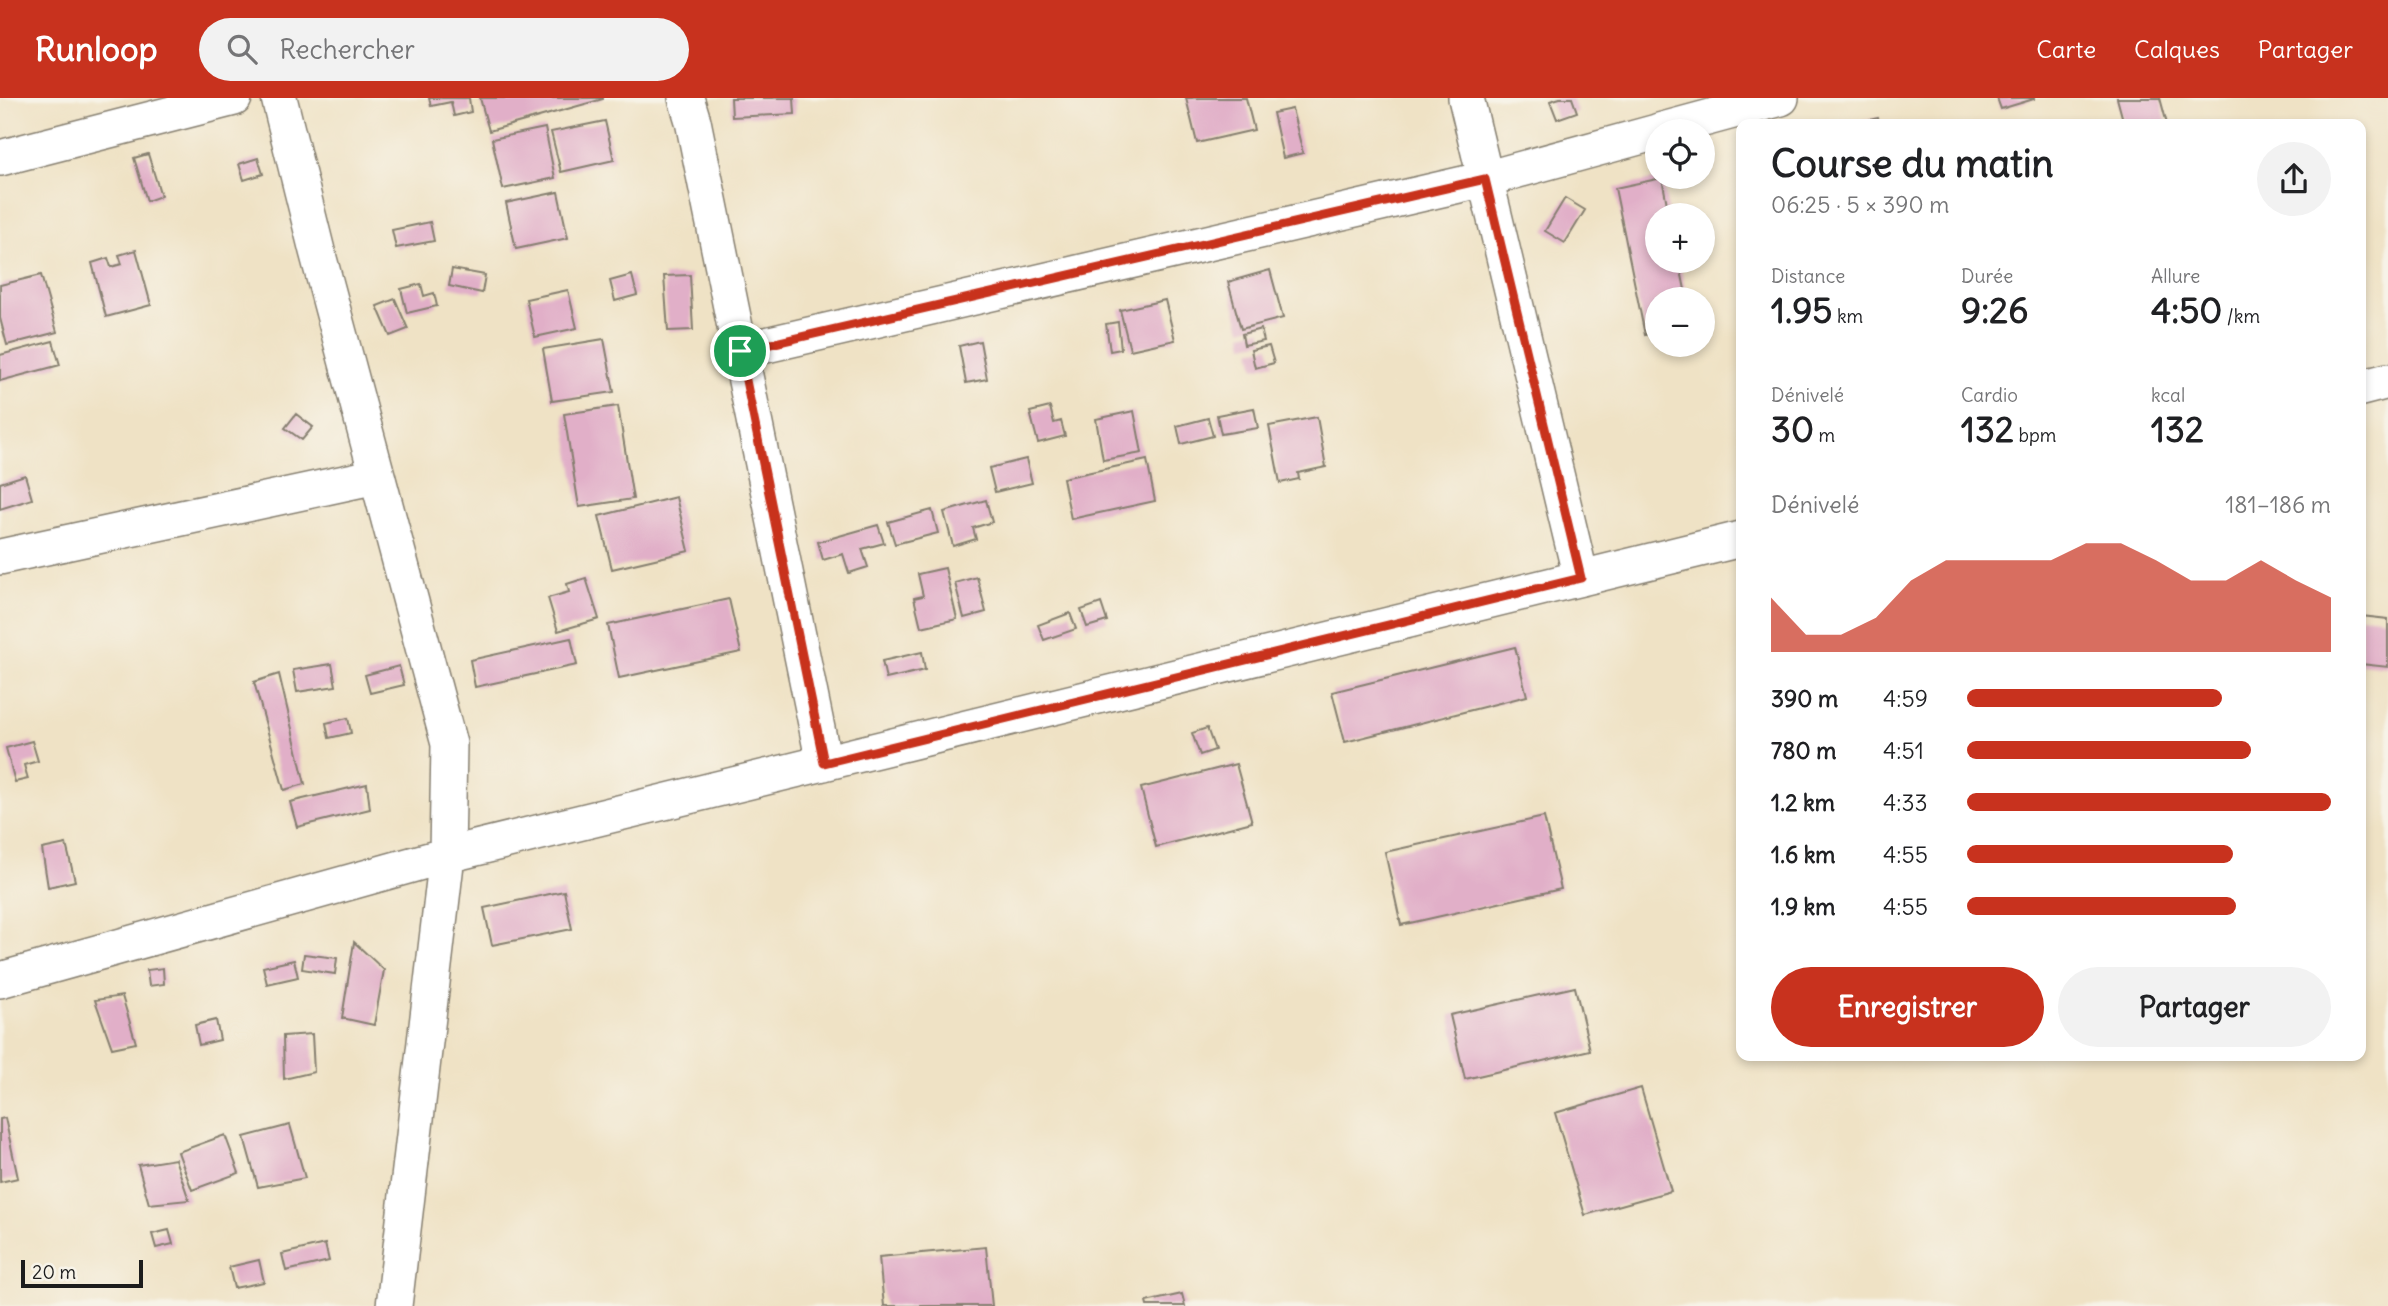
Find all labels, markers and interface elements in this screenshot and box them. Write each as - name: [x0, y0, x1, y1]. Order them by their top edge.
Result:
- search box: [199, 18, 689, 81]
- text: Runloop: [35, 28, 157, 70]
- icon: search: [223, 30, 261, 68]
- text: Rechercher: [279, 33, 415, 66]
- text: Carte: [2036, 34, 2096, 64]
- text: Calques: [2134, 34, 2220, 64]
- text: Partager: [2258, 34, 2353, 64]
- map controls: [1645, 119, 1715, 357]
- button: locate: [1645, 119, 1715, 189]
- text: Course du matin: [1771, 140, 2053, 187]
- button: share: [2257, 142, 2331, 216]
- text: 06:25 · 5 × 390 m: [1771, 190, 1949, 219]
- button: +: [1645, 203, 1715, 273]
- text: Distance: [1771, 264, 1845, 288]
- text: Durée: [1961, 264, 2013, 288]
- text: Allure: [2151, 264, 2200, 288]
- button: −: [1645, 287, 1715, 357]
- text: 1.95: [1771, 288, 1832, 332]
- text: 9:26: [1961, 288, 2028, 332]
- text: 4:50: [2151, 288, 2222, 332]
- text: km: [1832, 304, 1863, 328]
- text: /km: [2222, 304, 2260, 328]
- pin: [710, 321, 770, 381]
- icon: arrive: [721, 332, 759, 370]
- text: Dénivelé: [1771, 383, 1844, 407]
- text: Cardio: [1961, 383, 2018, 407]
- text: kcal: [2151, 383, 2185, 407]
- text: 30: [1771, 407, 1814, 451]
- text: 132: [1961, 407, 2014, 451]
- text: 132: [2151, 407, 2204, 451]
- text: m: [1814, 423, 1835, 447]
- text: bpm: [2014, 423, 2056, 447]
- text: Dénivelé: [1771, 490, 1859, 519]
- text: 181–186 m: [2225, 490, 2331, 519]
- text: 390 m: [1771, 684, 1838, 713]
- text: 4:59: [1883, 684, 1928, 713]
- text: 780 m: [1771, 736, 1836, 765]
- text: 4:51: [1883, 736, 1924, 765]
- text: 1.2 km: [1771, 788, 1835, 817]
- text: 4:33: [1883, 788, 1928, 817]
- text: 1.6 km: [1771, 840, 1836, 869]
- text: 4:55: [1883, 840, 1928, 869]
- text: 1.9 km: [1771, 892, 1836, 921]
- text: 4:55: [1883, 892, 1928, 921]
- button: Enregistrer: [1771, 967, 2044, 1047]
- button: Partager: [2058, 967, 2331, 1047]
- scale bar: [21, 1257, 144, 1289]
- text: 20 m: [32, 1260, 76, 1284]

